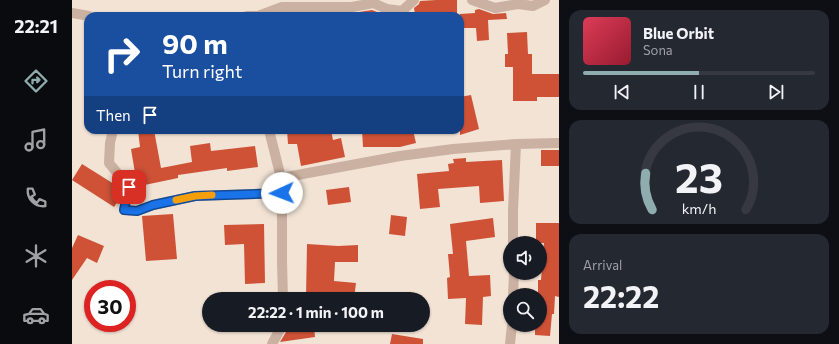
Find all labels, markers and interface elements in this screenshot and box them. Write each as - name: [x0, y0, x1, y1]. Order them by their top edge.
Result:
- text: 22:21: [14, 15, 58, 37]
- text: Blue Orbit: [643, 24, 714, 42]
- text: 90 m: [162, 26, 228, 60]
- icon: right: [96, 28, 148, 80]
- text: Sona: [643, 42, 673, 58]
- text: Turn right: [162, 60, 242, 82]
- icon: directions: [22, 67, 50, 95]
- icon: previous: [611, 81, 633, 103]
- icon: pause: [688, 81, 710, 103]
- icon: next: [765, 81, 787, 103]
- icon: arrive: [139, 104, 161, 126]
- text: Then: [96, 106, 131, 124]
- icon: music: [22, 126, 50, 154]
- text: 23: [675, 151, 723, 202]
- pin: [112, 170, 146, 204]
- position arrow: [261, 172, 303, 214]
- icon: arrive: [118, 176, 140, 198]
- icon: phone: [22, 184, 50, 212]
- text: km/h: [682, 199, 716, 217]
- map controls: [503, 236, 547, 332]
- button: sound: [503, 236, 547, 280]
- icon: climate: [22, 242, 50, 270]
- text: Arrival: [583, 257, 622, 273]
- text: 22:22: [583, 277, 659, 314]
- speed limit sign: 30: [84, 280, 136, 332]
- button: search: [503, 288, 547, 332]
- icon: car: [22, 301, 50, 329]
- text: 22:22 · 1 min · 100 m: [248, 303, 384, 321]

